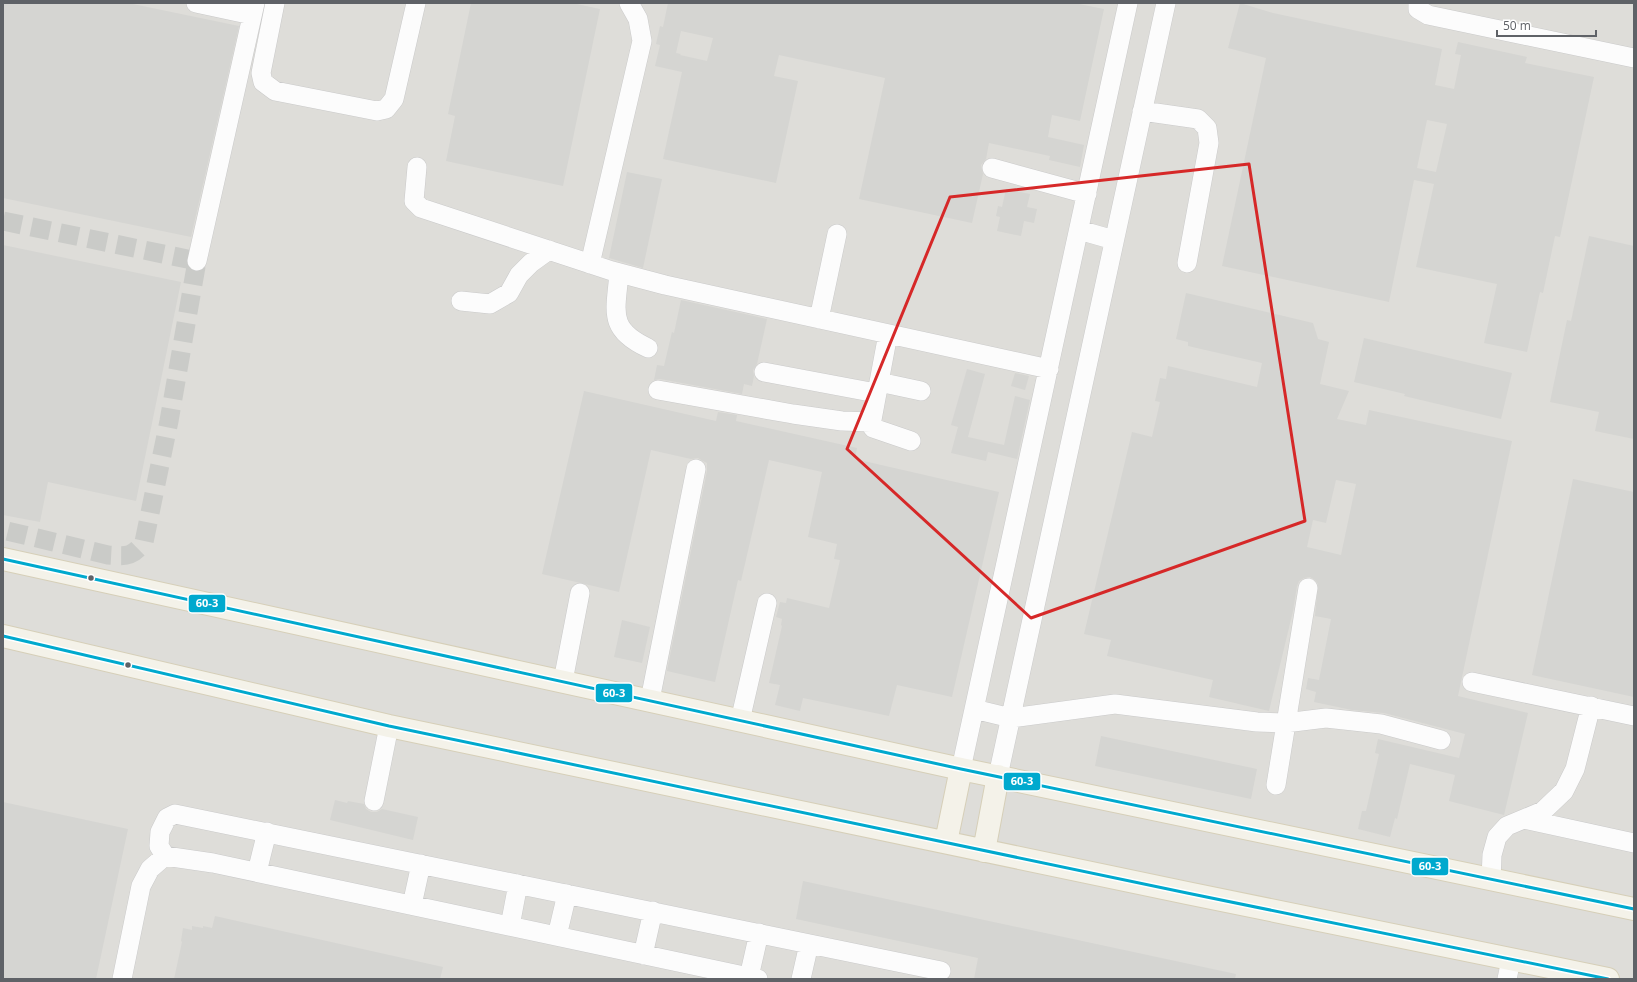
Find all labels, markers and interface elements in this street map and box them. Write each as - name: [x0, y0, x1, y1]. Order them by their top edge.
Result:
- scale bar: [1497, 12, 1596, 38]
- text: 50 m: [1503, 17, 1531, 34]
- unlabelled marker: [86, 573, 96, 583]
- line badge: 60-3: [188, 594, 226, 613]
- text: 60-3: [196, 595, 218, 610]
- unlabelled marker: [123, 660, 133, 670]
- line badge: 60-3: [595, 683, 633, 703]
- text: 60-3: [603, 685, 625, 700]
- line badge: 60-3: [1003, 772, 1041, 791]
- text: 60-3: [1011, 773, 1033, 788]
- line badge: 60-3: [1411, 857, 1449, 876]
- text: 60-3: [1419, 858, 1441, 873]

